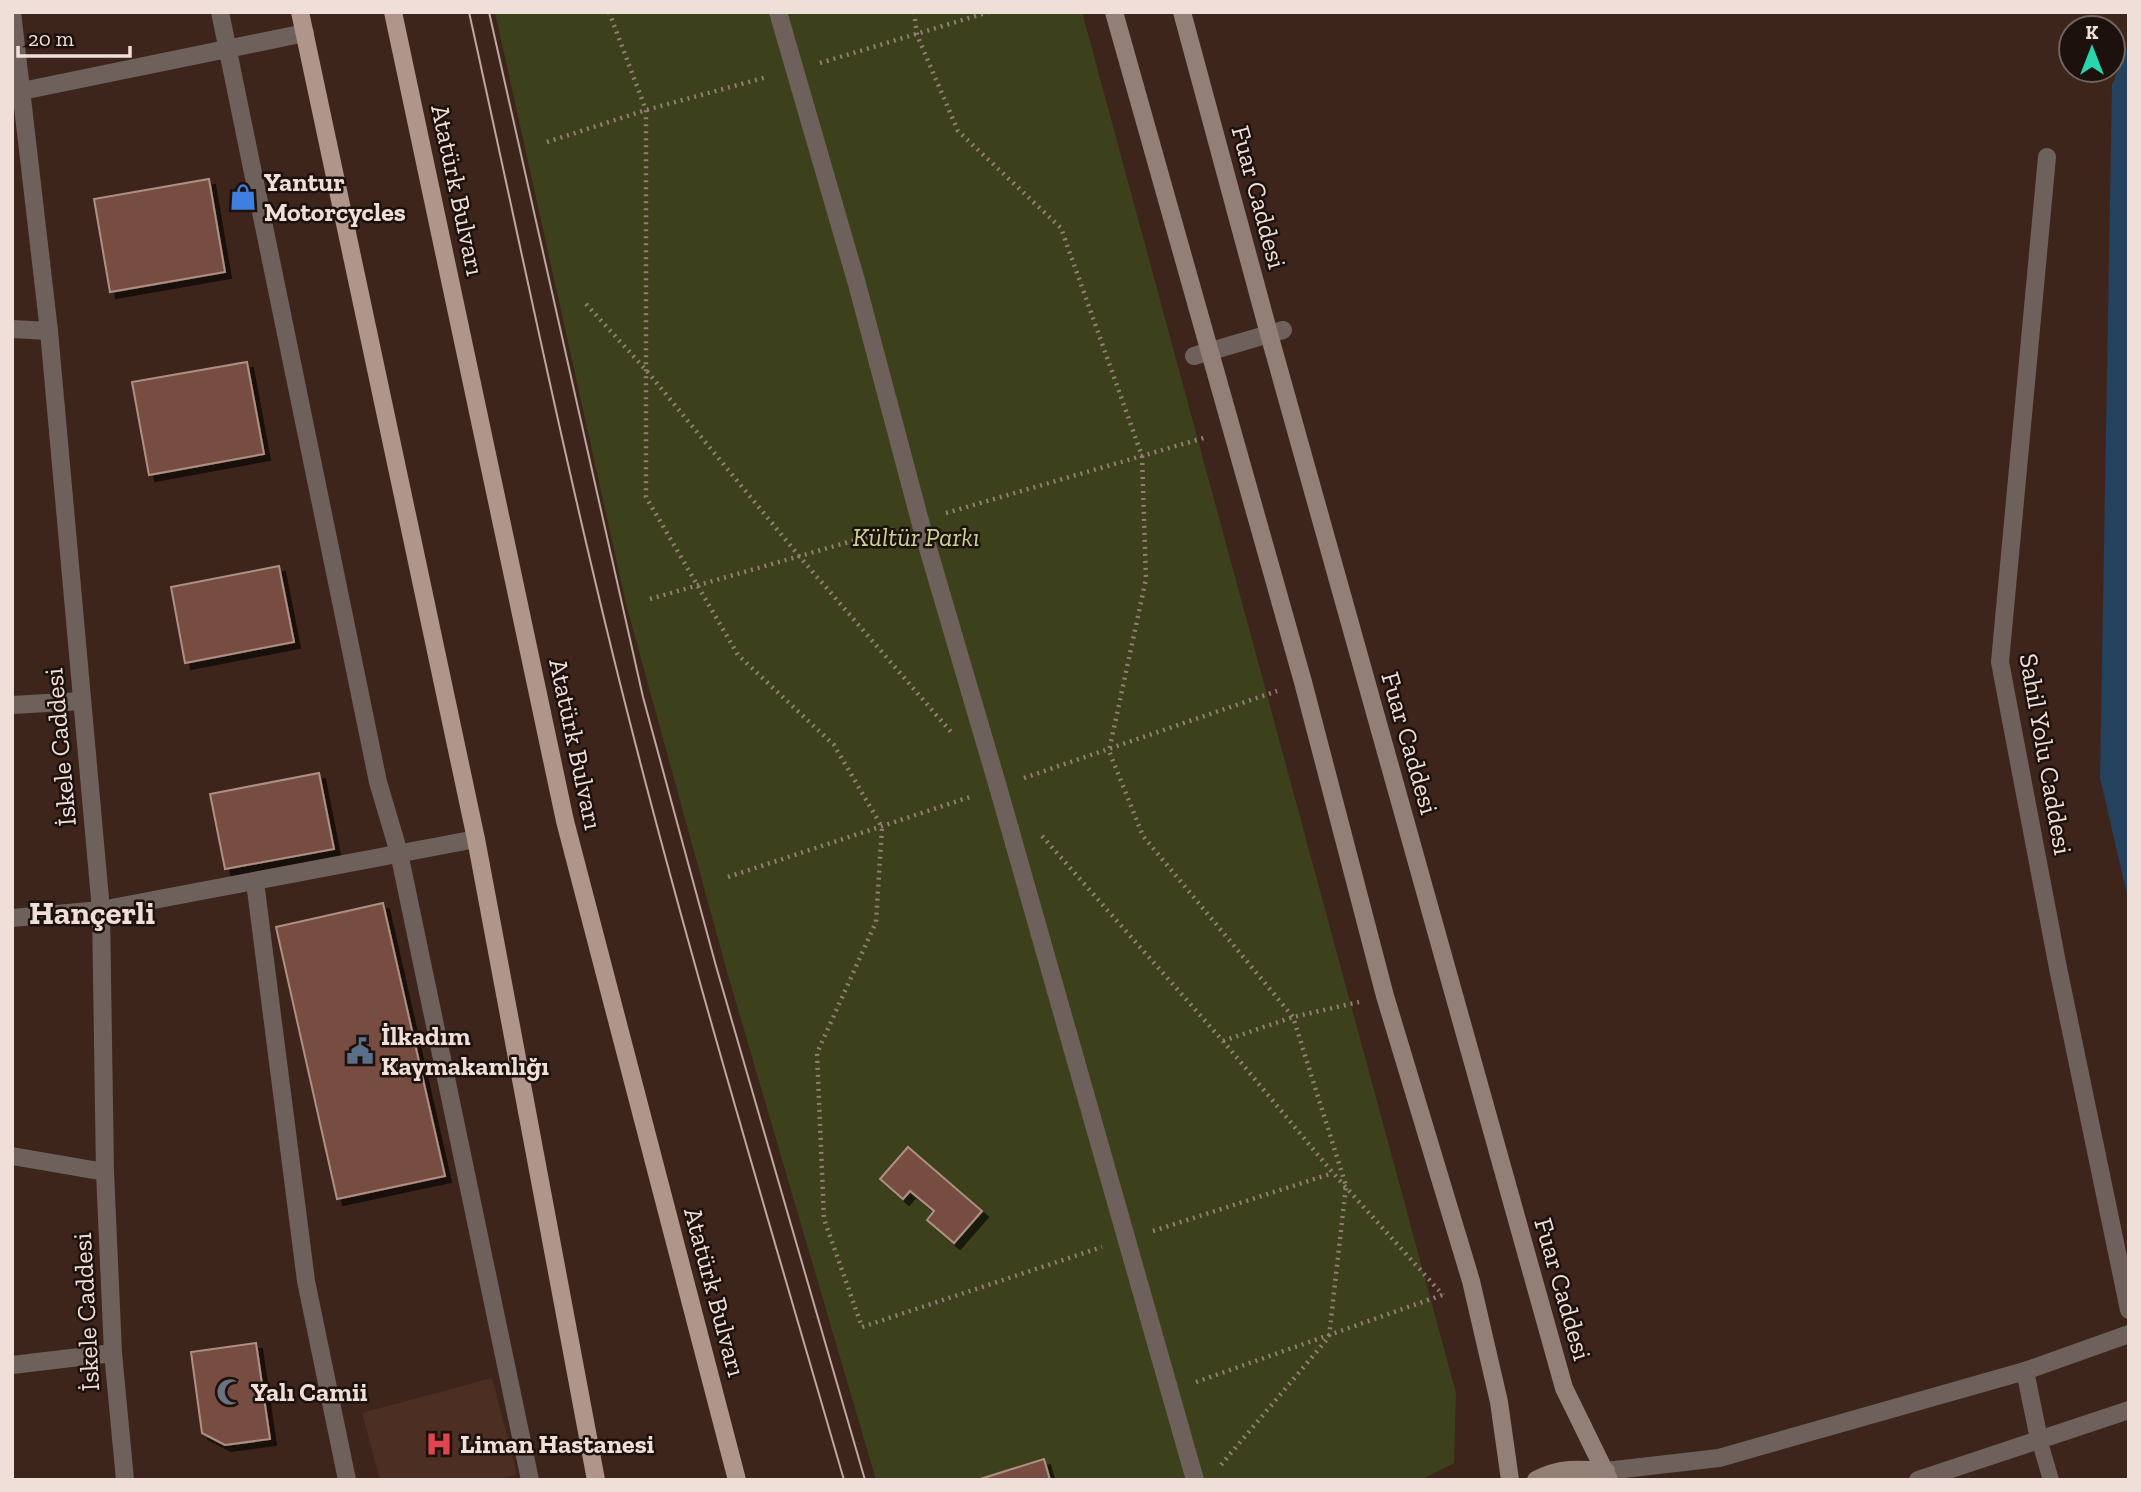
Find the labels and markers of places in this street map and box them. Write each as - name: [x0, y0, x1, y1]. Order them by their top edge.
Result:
- place label: Yantur Motorcycles: [264, 166, 406, 228]
- shop icon: Yantur Motorcycles: [228, 182, 258, 212]
- place label: İlkadım Kaymakamlığı: [381, 1020, 549, 1082]
- public building icon: İlkadım Kaymakamlığı: [345, 1036, 375, 1066]
- place label: Yalı Camii: [251, 1376, 368, 1408]
- mosque icon: Yalı Camii: [215, 1377, 245, 1407]
- place label: Liman Hastanesi: [460, 1428, 655, 1460]
- hospital icon: Liman Hastanesi: [424, 1429, 454, 1459]

